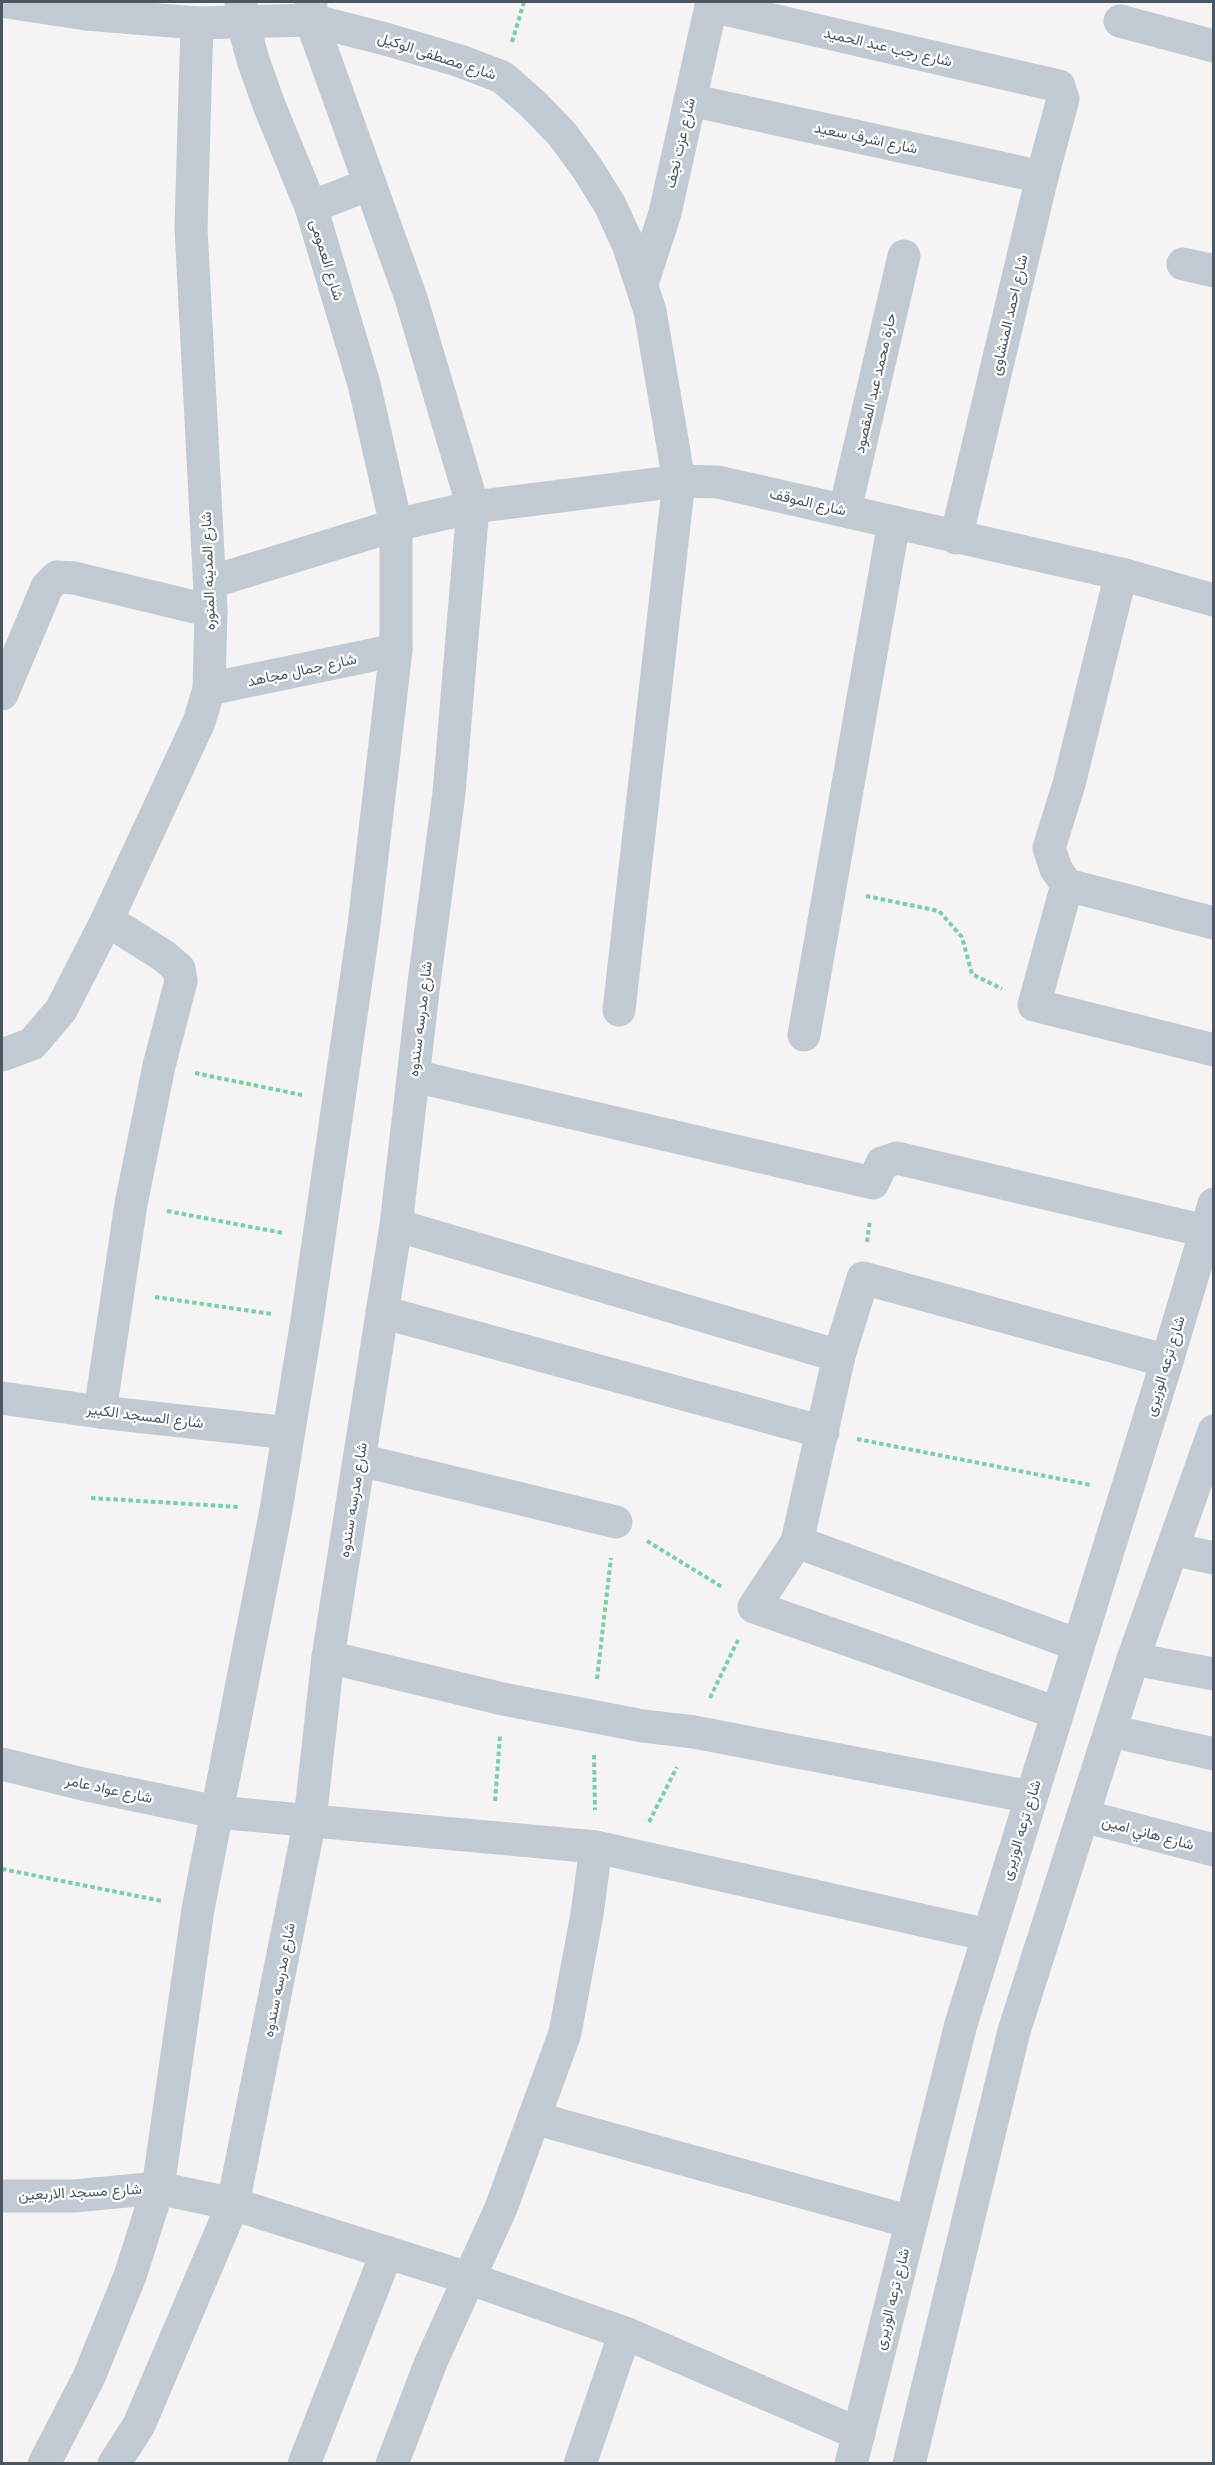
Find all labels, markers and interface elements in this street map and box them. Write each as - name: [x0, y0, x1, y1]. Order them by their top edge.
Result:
- street label: شارع رجب عبد الحميد: [822, 23, 954, 73]
- street label: شارع مصطفى الوكيل: [375, 27, 499, 86]
- street label: شارع عزت نجف: [660, 96, 701, 190]
- street label: شارع اشرف سعيد: [812, 117, 920, 160]
- street label: شارع العمومى: [304, 217, 349, 303]
- street label: شارع احمد المنشاوى: [985, 252, 1034, 378]
- street label: حارة محمد عبد المقصود: [849, 311, 901, 455]
- street label: شارع الموقف: [768, 483, 848, 522]
- street label: شارع المدينه المنوره: [196, 511, 221, 631]
- street label: شارع جمال مجاهد: [246, 649, 359, 692]
- street label: شارع مدرسه سندوه: [403, 960, 438, 1078]
- street label: شارع ترعه الوزيرى: [1140, 1313, 1191, 1419]
- street label: شارع المسجد الكبير: [84, 1399, 205, 1434]
- street label: شارع مدرسه سندوه: [334, 1441, 373, 1559]
- street label: شارع عواد عامر: [62, 1770, 155, 1809]
- street label: شارع ترعه الوزيرى: [996, 1777, 1047, 1883]
- street label: شارع هاني امين: [1099, 1811, 1197, 1858]
- street label: شارع مدرسه سندوه: [258, 1921, 301, 2039]
- street label: شارع مسجد الاربعين: [18, 2179, 142, 2206]
- street label: شارع ترعه الوزيرى: [870, 2246, 915, 2352]

